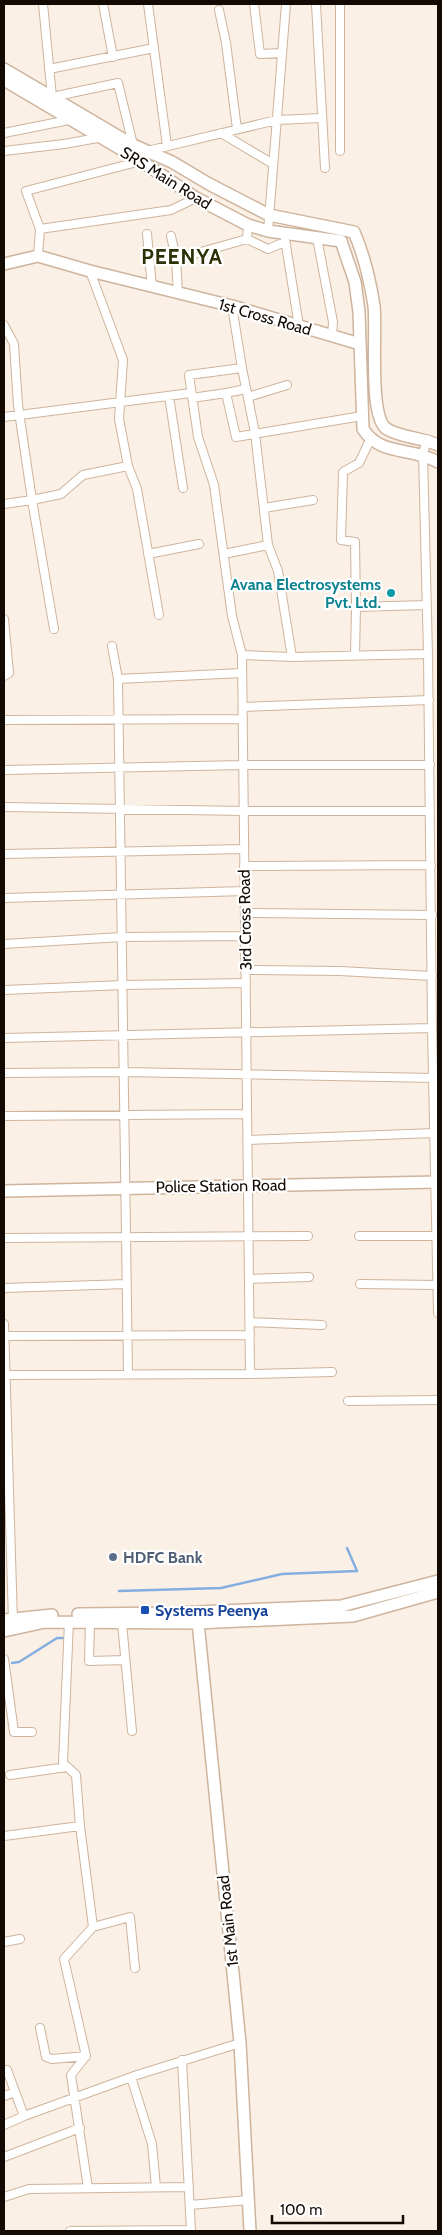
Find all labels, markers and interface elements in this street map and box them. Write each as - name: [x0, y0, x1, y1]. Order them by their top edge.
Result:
- street label: SRS Main Road: [117, 143, 215, 213]
- district label: PEENYA: [141, 244, 223, 269]
- street label: 1st Cross Road: [216, 295, 314, 339]
- place label: Avana Electrosystems Pvt. Ltd.: [230, 575, 381, 612]
- marker: Avana Electrosystems Pvt. Ltd.: [385, 587, 397, 599]
- street label: 3rd Cross Road: [235, 869, 255, 971]
- street label: Police Station Road: [155, 1175, 287, 1197]
- place label: HDFC Bank: [123, 1548, 203, 1567]
- marker: HDFC Bank: [107, 1551, 119, 1563]
- place label: Systems Peenya: [155, 1601, 268, 1620]
- marker: Systems Peenya: [139, 1604, 151, 1616]
- street label: 1st Main Road: [214, 1874, 242, 1968]
- scale bar: [272, 2192, 403, 2224]
- text: 100 m: [280, 2201, 322, 2219]

